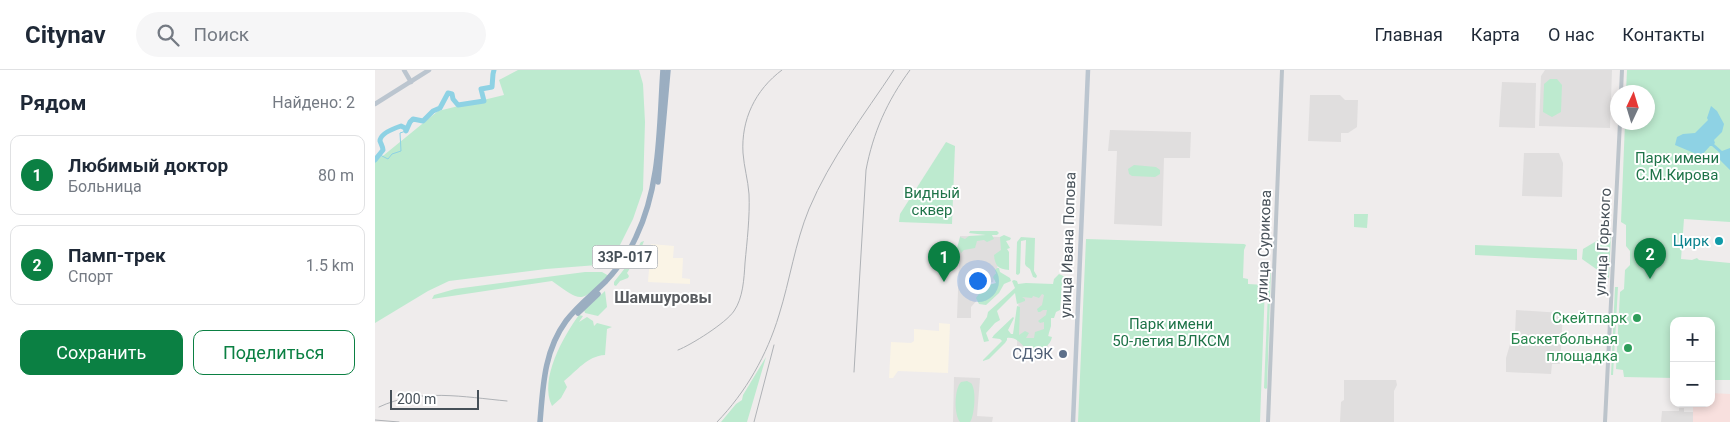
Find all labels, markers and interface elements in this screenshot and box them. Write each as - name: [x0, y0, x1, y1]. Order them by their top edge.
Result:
- search box: [136, 12, 486, 57]
- text: Citynav: [25, 21, 106, 49]
- icon: search: [154, 21, 182, 49]
- text: Поиск: [194, 23, 249, 46]
- text: Главная: [1374, 24, 1443, 45]
- text: Карта: [1471, 24, 1520, 45]
- text: О нас: [1548, 24, 1594, 45]
- text: Контакты: [1622, 24, 1705, 45]
- north arrow: [1610, 85, 1655, 130]
- text: Рядом: [20, 91, 86, 115]
- text: Найдено: 2: [272, 93, 355, 112]
- park label: Парк имени С.М.Кирова: [1635, 149, 1719, 184]
- text: Любимый доктор: [68, 154, 228, 177]
- text: 1: [32, 166, 42, 185]
- text: 80 m: [318, 166, 354, 185]
- street label: улица Ивана Попова: [1056, 172, 1080, 318]
- text: Больница: [68, 177, 142, 196]
- park label: Видный сквер: [904, 184, 960, 219]
- street label: улица Горького: [1591, 188, 1615, 296]
- street label: улица Сурикова: [1253, 190, 1275, 302]
- place label: Цирк: [1673, 232, 1709, 250]
- marker: Цирк: [1713, 235, 1725, 247]
- pin: 2: [1634, 238, 1666, 279]
- pin: 1: [928, 241, 960, 282]
- text: Памп-трек: [68, 244, 166, 267]
- road number: 33Р-017: [593, 246, 657, 268]
- text: 2: [32, 256, 42, 275]
- text: 1.5 km: [306, 256, 354, 275]
- text: Спорт: [68, 267, 113, 286]
- your location: [965, 268, 991, 294]
- district label: Шамшуровы: [614, 288, 712, 307]
- place label: Скейтпарк: [1552, 309, 1627, 327]
- marker: Скейтпарк: [1631, 312, 1643, 324]
- park label: Парк имени 50-летия ВЛКСМ: [1112, 315, 1230, 350]
- map controls: [1670, 317, 1715, 407]
- button: +: [1670, 317, 1715, 362]
- button: Сохранить: [20, 330, 183, 375]
- button: Поделиться: [193, 330, 355, 375]
- place label: Баскетбольная площадка: [1511, 330, 1618, 365]
- marker: Баскетбольная площадка: [1622, 342, 1634, 354]
- place label: СДЭК: [1012, 345, 1053, 363]
- marker: СДЭК: [1057, 348, 1069, 360]
- button: −: [1670, 362, 1715, 407]
- scale bar: [390, 387, 479, 410]
- text: 200 m: [397, 391, 436, 407]

